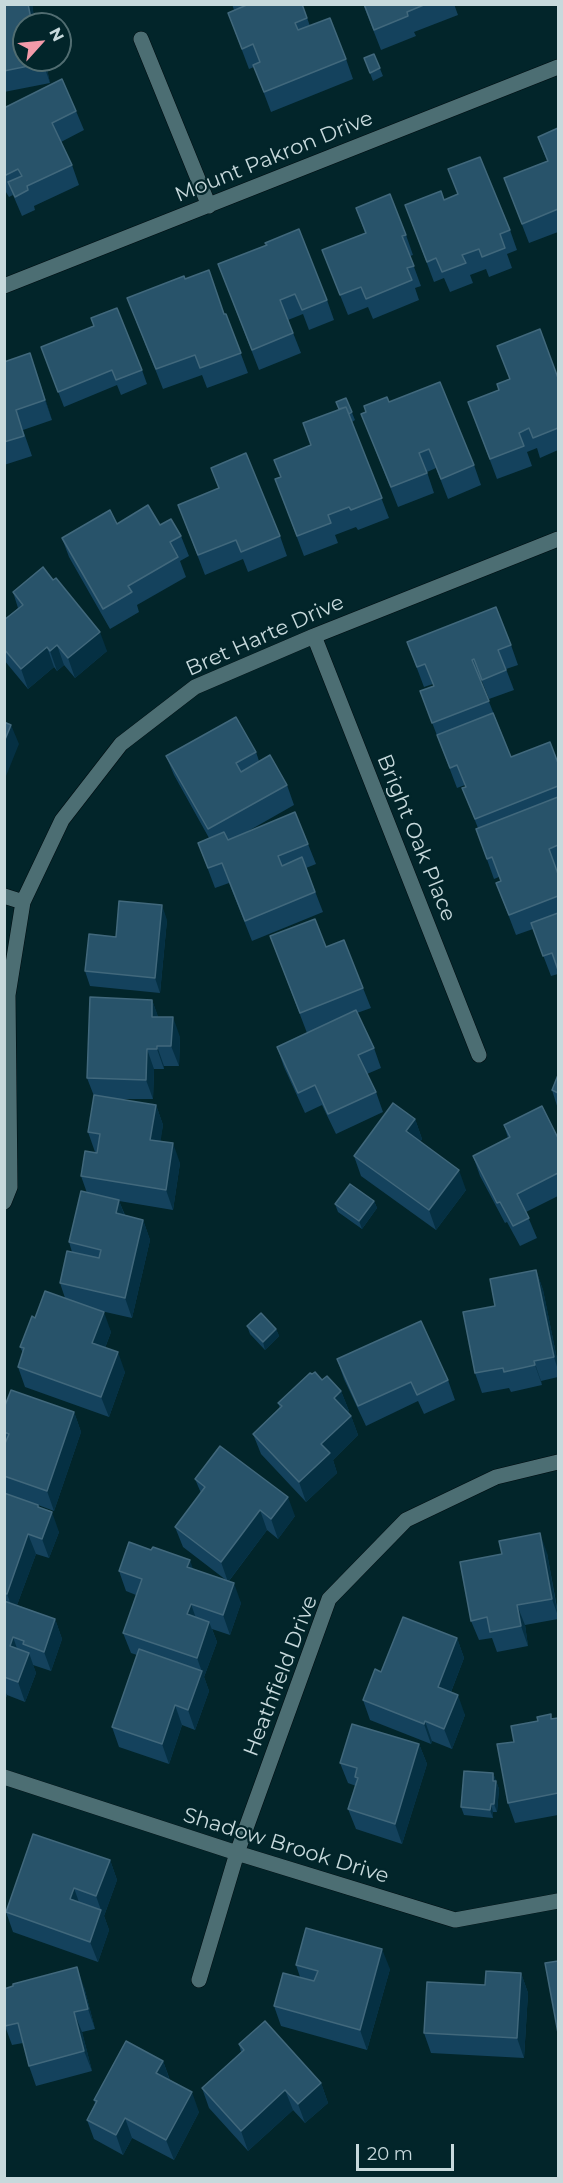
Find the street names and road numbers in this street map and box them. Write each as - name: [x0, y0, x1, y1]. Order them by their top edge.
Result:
- street label: Mount Pakron Drive: [171, 106, 377, 208]
- street label: Bret Harte Drive: [182, 590, 348, 682]
- street label: Bright Oak Place: [371, 751, 461, 925]
- street label: Heathfield Drive: [239, 1592, 323, 1760]
- street label: Shadow Brook Drive: [180, 1803, 392, 1889]

